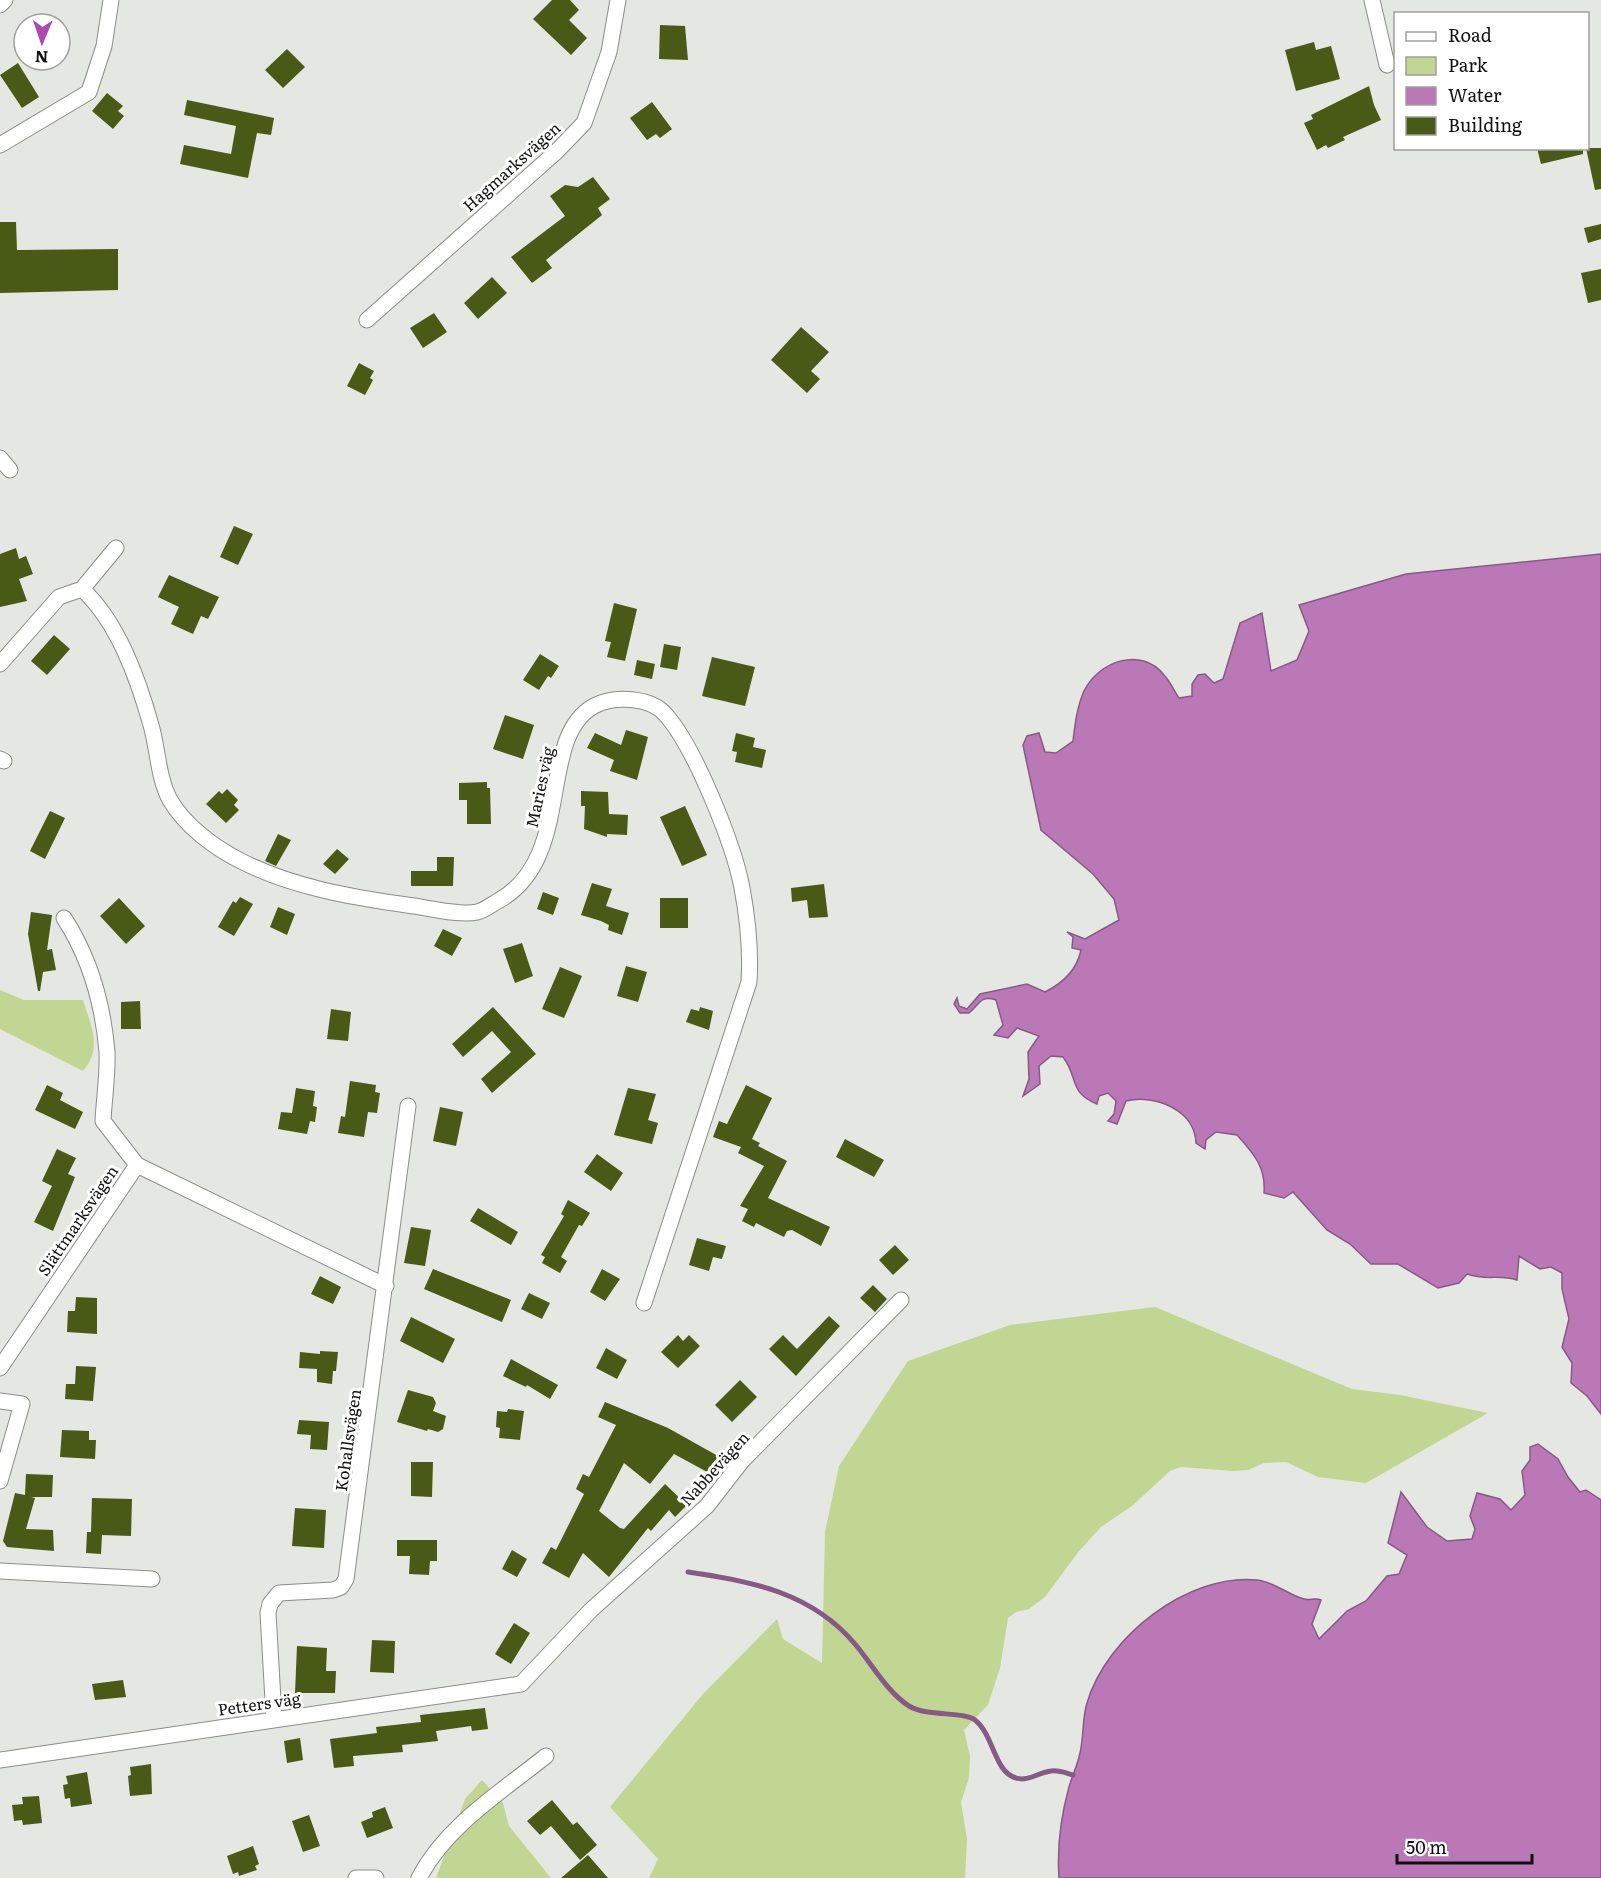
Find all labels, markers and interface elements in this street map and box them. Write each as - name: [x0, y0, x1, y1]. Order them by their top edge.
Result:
- north arrow: [12, 12, 72, 72]
- legend: [1394, 12, 1589, 150]
- text: Road: [1448, 21, 1492, 48]
- text: N: [34, 46, 49, 70]
- text: Park: [1448, 51, 1489, 78]
- text: Water: [1448, 81, 1502, 108]
- text: Building: [1448, 111, 1523, 138]
- street label: Hagmarksvägen: [457, 115, 565, 216]
- street label: Maries väg: [519, 744, 559, 830]
- street label: Slättmarksvägen: [31, 1160, 123, 1280]
- street label: Kohallsvägen: [328, 1387, 366, 1493]
- street label: Nabbevägen: [674, 1425, 754, 1511]
- street label: Petters väg: [216, 1685, 302, 1721]
- scale bar: [1397, 1827, 1532, 1865]
- text: 50 m: [1406, 1833, 1447, 1860]

